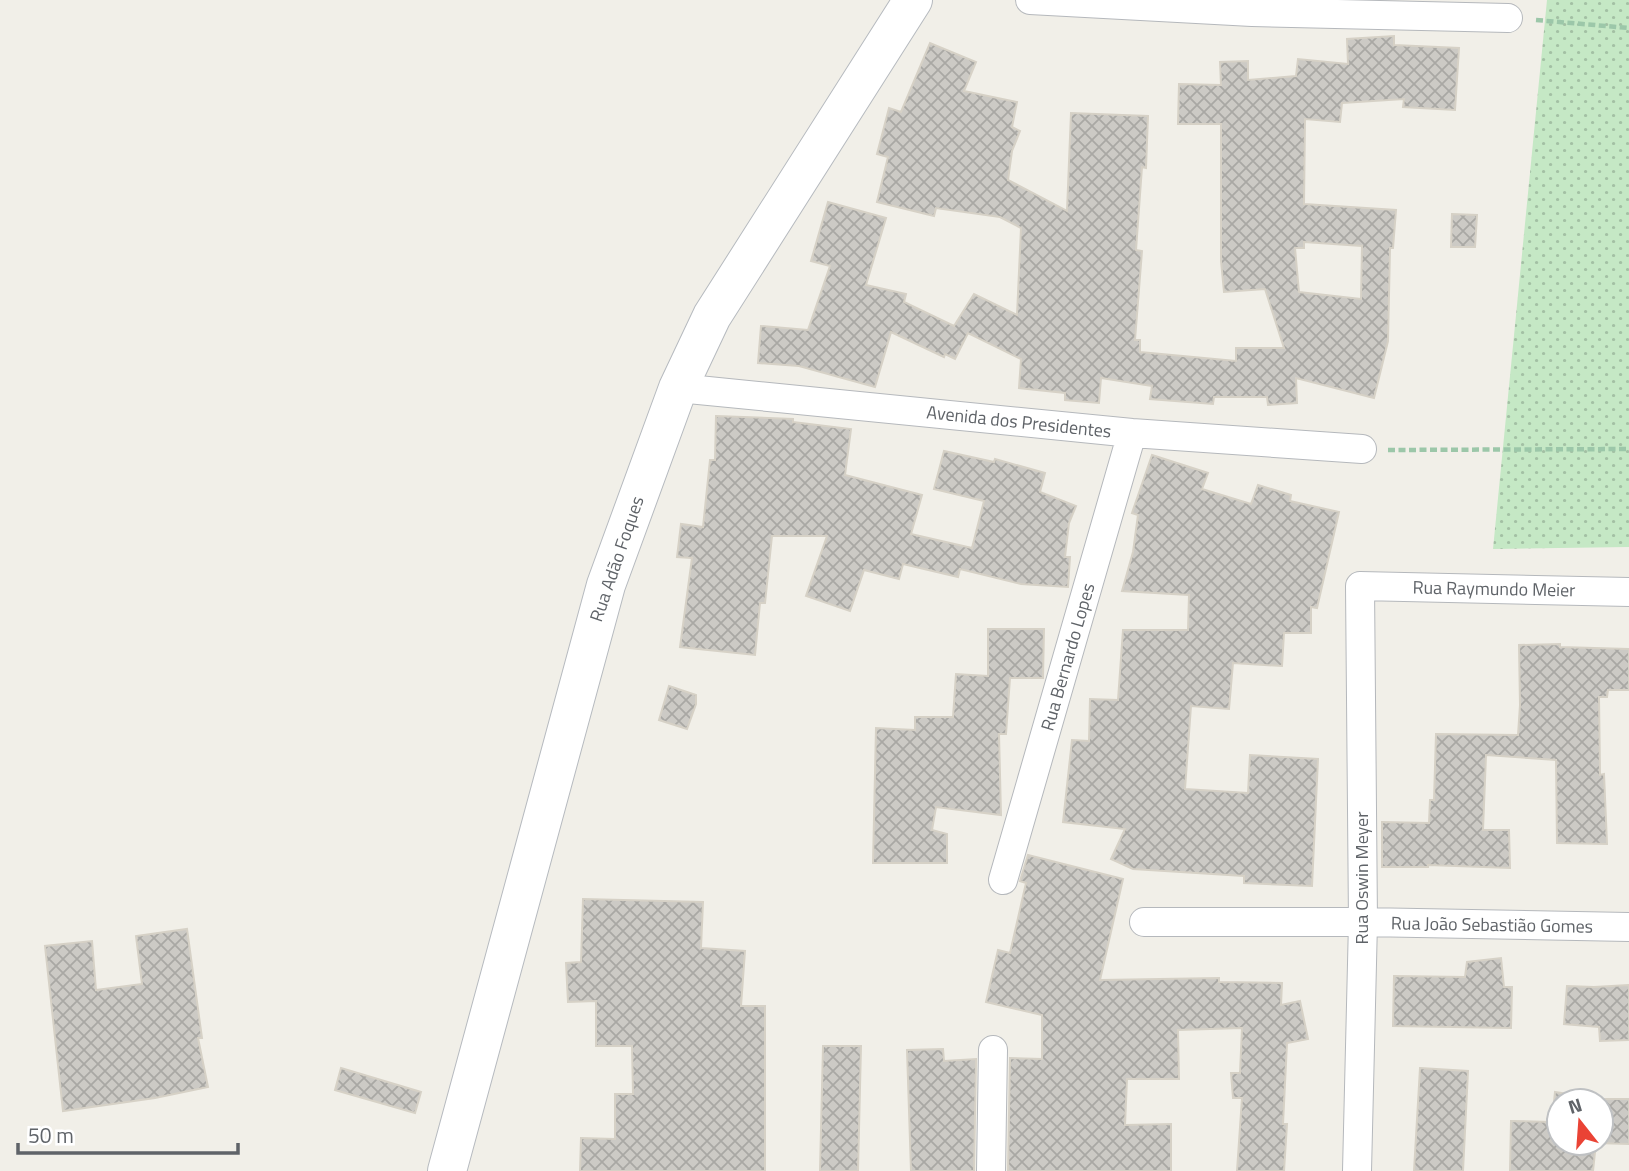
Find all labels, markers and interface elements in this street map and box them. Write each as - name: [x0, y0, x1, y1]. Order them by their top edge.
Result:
- street label: Avenida dos Presidentes: [925, 398, 1113, 445]
- street label: Rua Adão Foques: [582, 492, 651, 625]
- street label: Rua Raymundo Meier: [1412, 574, 1576, 603]
- street label: Rua Bernardo Lopes: [1034, 580, 1102, 734]
- street label: Rua Oswin Meyer: [1348, 812, 1375, 944]
- street label: Rua João Sebastião Gomes: [1391, 909, 1593, 940]
- north arrow: [1545, 1087, 1615, 1157]
- text: N: [1564, 1089, 1585, 1121]
- scale bar: [18, 1112, 238, 1156]
- text: 50 m: [28, 1119, 74, 1151]

